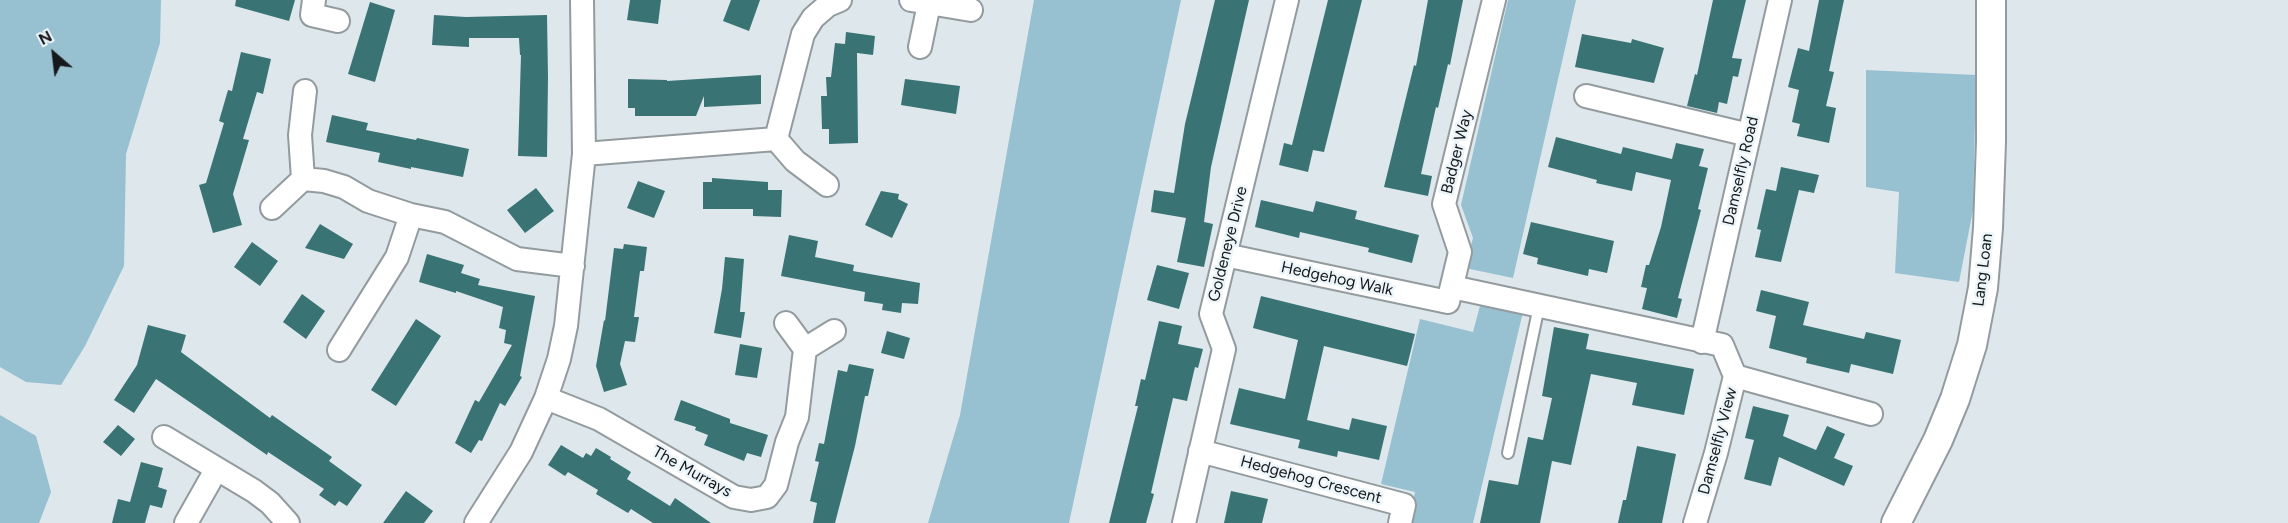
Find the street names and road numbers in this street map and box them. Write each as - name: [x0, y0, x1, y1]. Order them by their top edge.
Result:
- street label: Badger Way: [1437, 108, 1477, 196]
- street label: Damselfly Road: [1719, 115, 1763, 227]
- street label: Goldeneye Drive: [1204, 184, 1252, 304]
- street label: Lang Loan: [1969, 232, 1997, 308]
- street label: Hedgehog Walk: [1279, 258, 1395, 300]
- street label: Damselfly View: [1694, 385, 1742, 497]
- street label: The Murrays: [649, 442, 735, 502]
- street label: Hedgehog Crescent: [1238, 452, 1384, 508]

